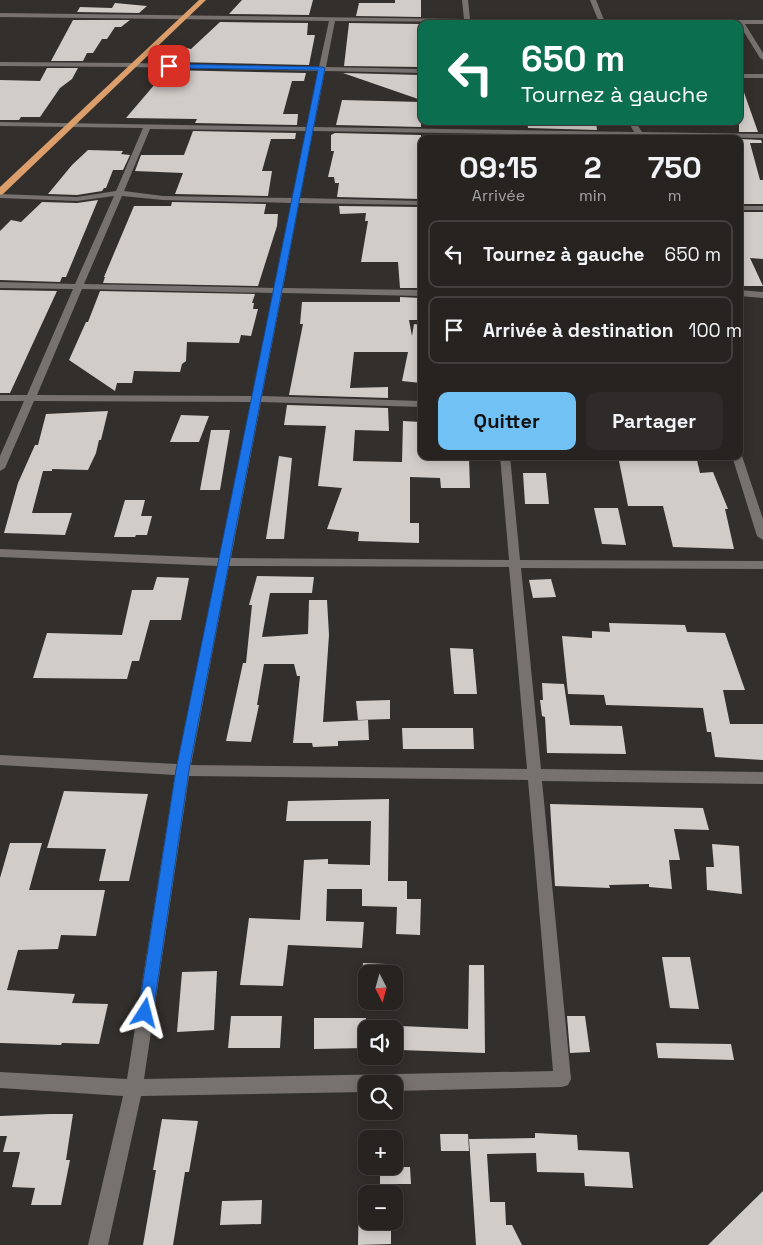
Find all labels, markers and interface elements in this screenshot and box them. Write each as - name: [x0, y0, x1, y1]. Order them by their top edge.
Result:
- text: 650 m: [521, 37, 625, 81]
- icon: left: [438, 40, 503, 105]
- pin: [148, 45, 190, 87]
- icon: arrive: [155, 52, 183, 80]
- text: Tournez à gauche: [521, 80, 708, 108]
- text: 09:15: [459, 148, 538, 187]
- text: 2: [584, 148, 602, 187]
- text: 750: [648, 148, 702, 187]
- text: Arrivée: [472, 185, 525, 206]
- text: min: [579, 185, 606, 206]
- text: m: [668, 185, 682, 206]
- icon: left: [440, 240, 468, 268]
- text: Tournez à gauche: [483, 242, 645, 267]
- text: 650 m: [665, 242, 721, 267]
- icon: arrive: [440, 316, 468, 344]
- text: Arrivée à destination: [483, 318, 673, 343]
- text: 100 m: [688, 318, 742, 343]
- button: Quitter: [438, 392, 576, 450]
- button: Partager: [586, 392, 723, 450]
- north arrow: [358, 965, 402, 1010]
- map controls: [358, 965, 403, 1230]
- position arrow: [118, 986, 170, 1038]
- button: sound: [358, 1020, 403, 1065]
- button: search: [358, 1075, 403, 1120]
- button: +: [358, 1130, 403, 1175]
- button: −: [358, 1185, 403, 1230]

